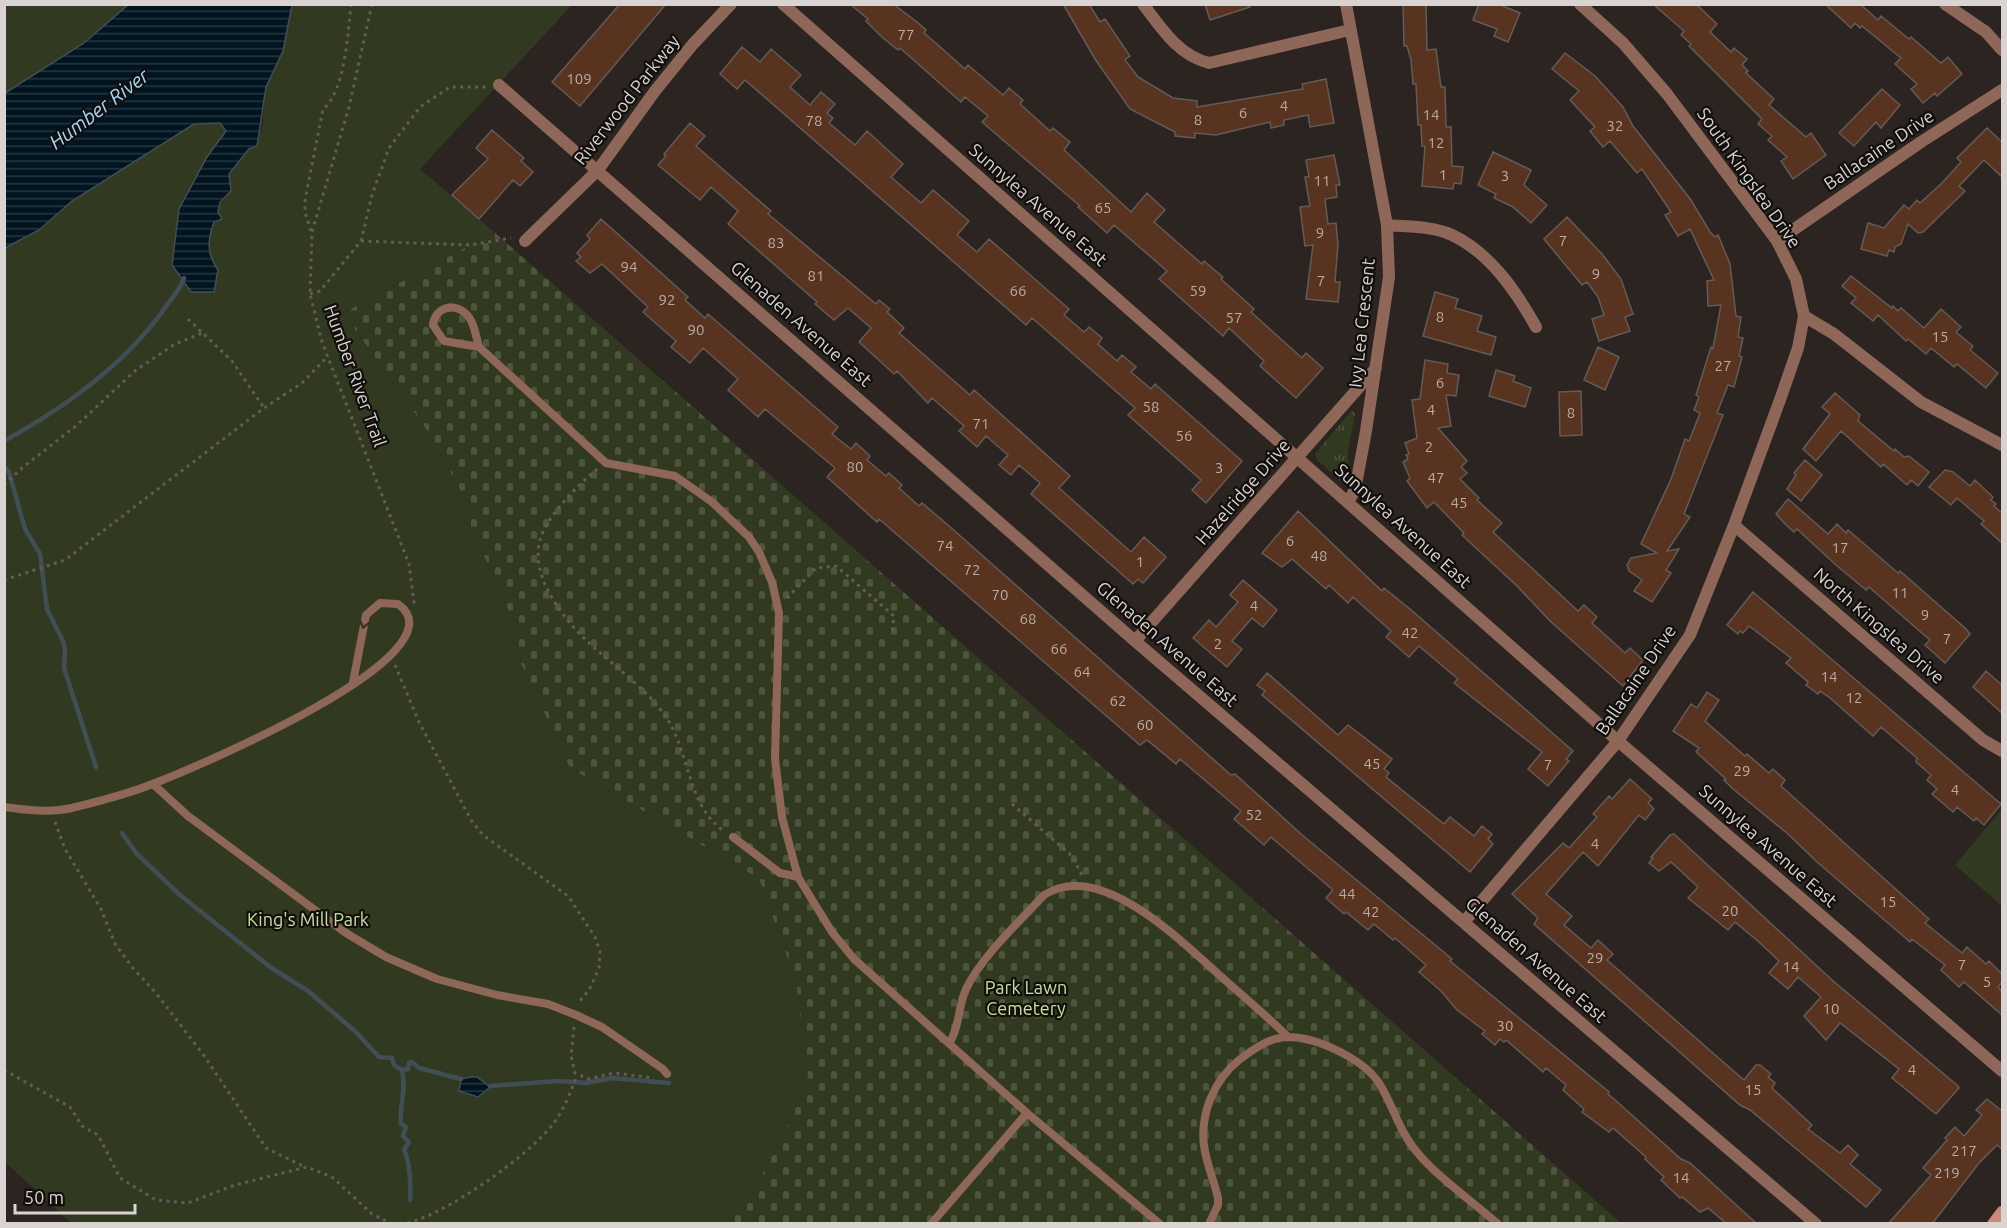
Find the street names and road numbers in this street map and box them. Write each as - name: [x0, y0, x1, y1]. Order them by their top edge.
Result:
- street label: Riverwood Parkway: [569, 30, 683, 168]
- street label: South Kingslea Drive: [1694, 104, 1806, 251]
- street label: Ballacaine Drive: [1820, 105, 1937, 193]
- street label: Sunnylea Avenue East: [966, 139, 1112, 269]
- street label: Glenaden Avenue East: [727, 257, 876, 390]
- street label: Ivy Lea Crescent: [1344, 257, 1378, 389]
- street label: Humber River Trail: [321, 302, 391, 450]
- street label: Hazelridge Drive: [1191, 434, 1294, 548]
- street label: Sunnylea Avenue East: [1332, 459, 1476, 592]
- street label: North Kingslea Drive: [1810, 563, 1949, 687]
- street label: Glenaden Avenue East: [1093, 577, 1242, 710]
- street label: Ballacaine Drive: [1591, 621, 1679, 738]
- street label: Sunnylea Avenue East: [1696, 780, 1842, 910]
- street label: Glenaden Avenue East: [1462, 893, 1611, 1026]

